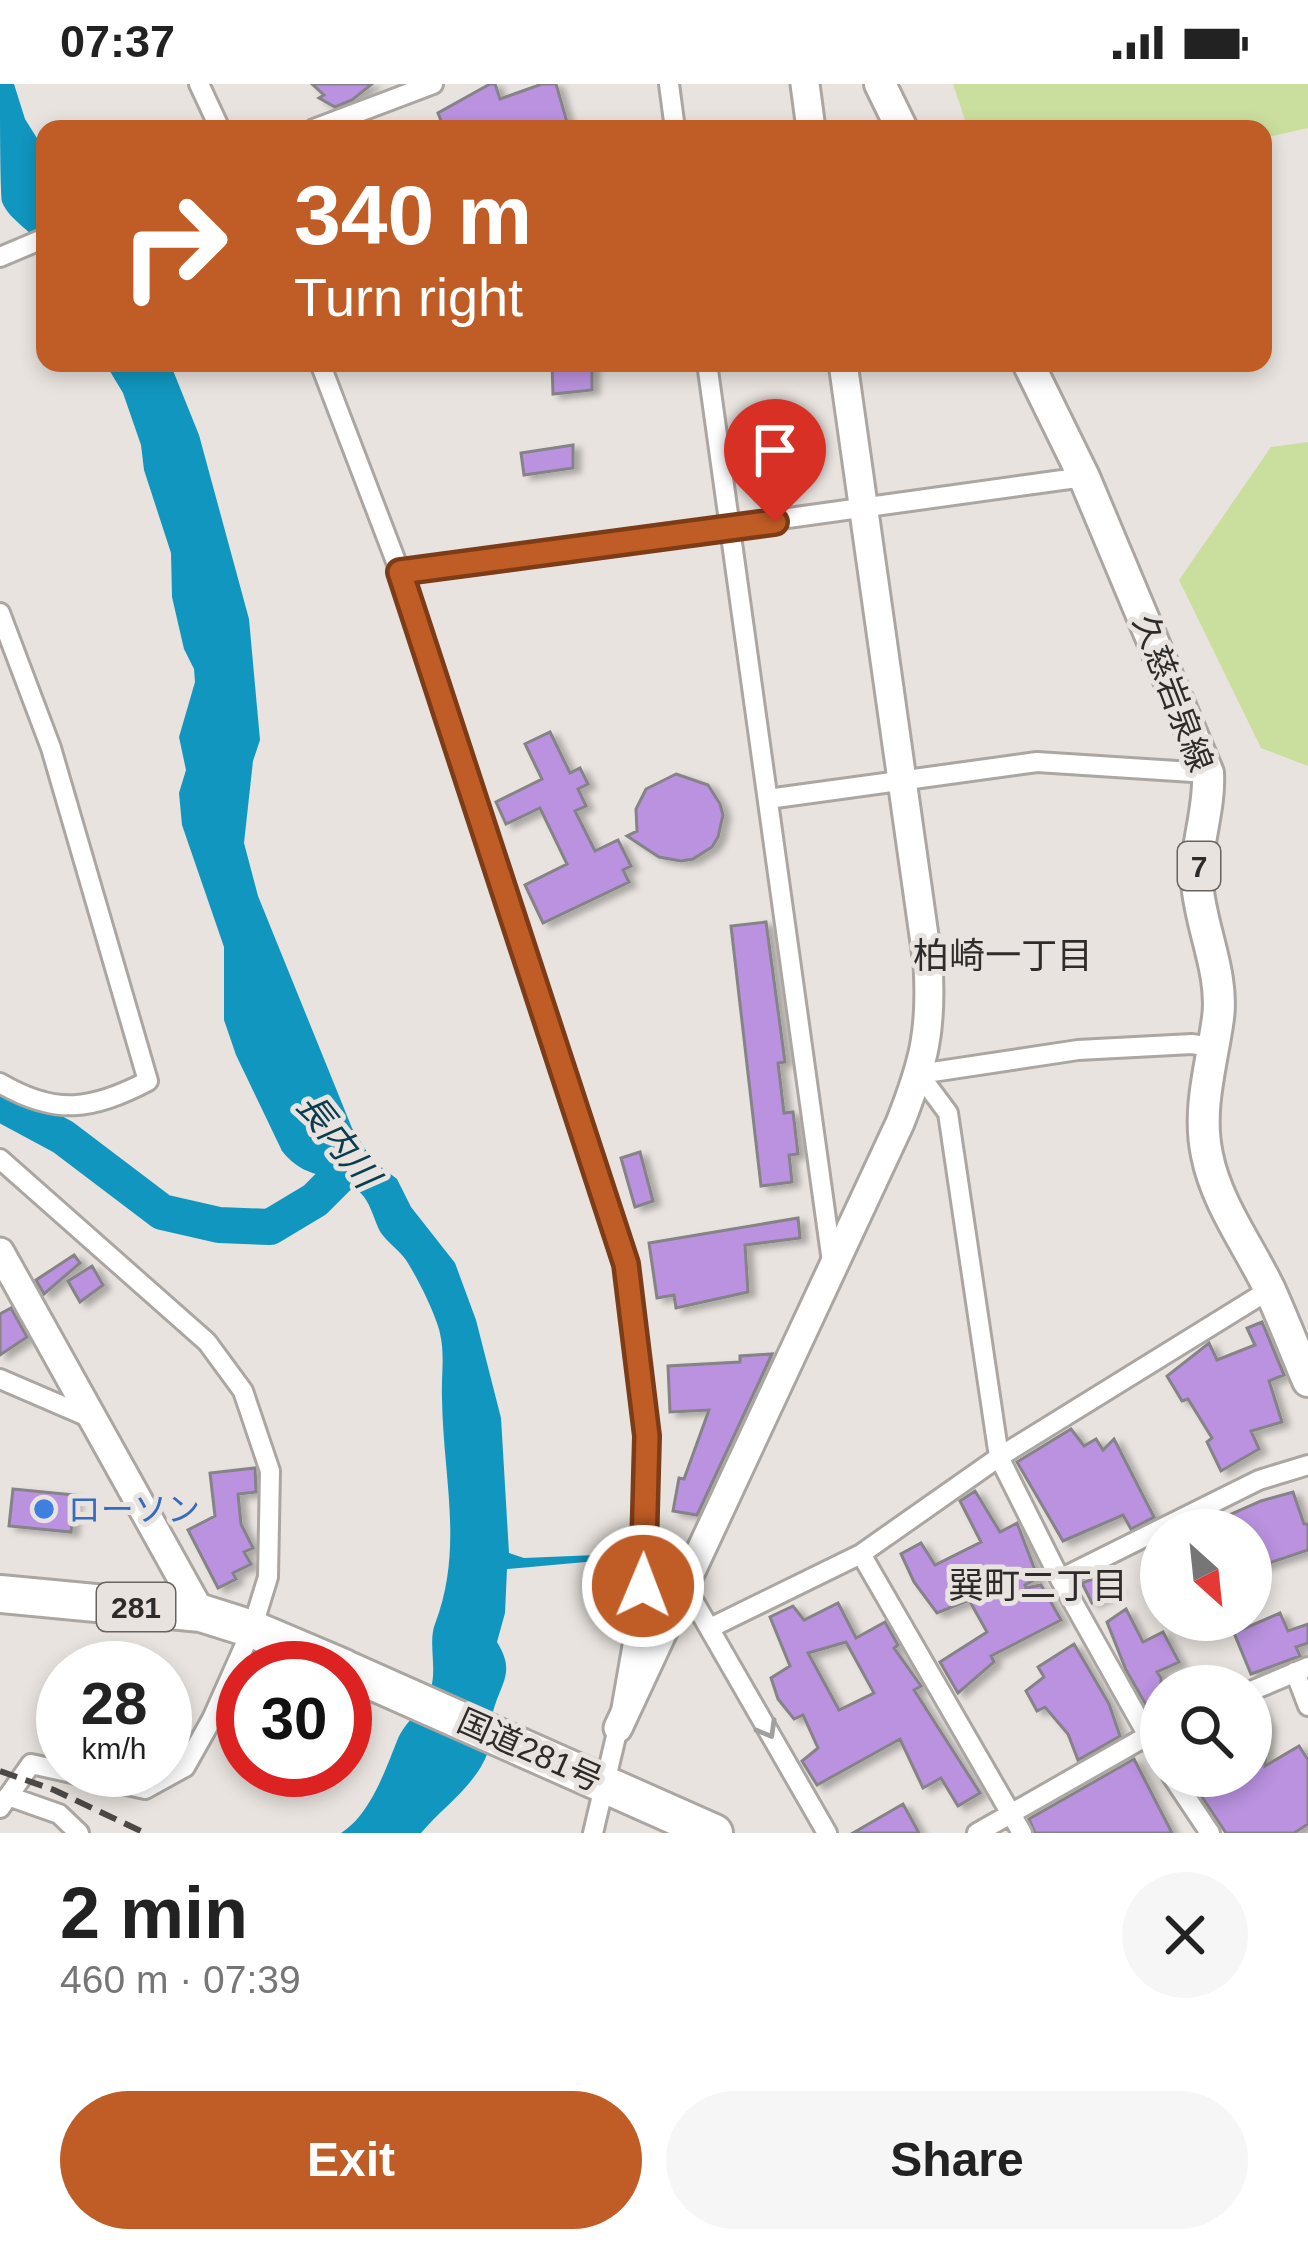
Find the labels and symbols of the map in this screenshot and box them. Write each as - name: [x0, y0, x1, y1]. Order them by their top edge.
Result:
- pin: [724, 399, 826, 522]
- street label: 久慈岩泉線: [1126, 609, 1220, 777]
- road number: 7: [1178, 842, 1220, 890]
- district label: 柏崎一丁目: [913, 935, 1093, 976]
- water label: 長内川: [289, 1085, 390, 1198]
- place label: ローソン: [68, 1491, 200, 1528]
- marker: ローソン: [31, 1496, 57, 1522]
- north arrow: [1140, 1509, 1272, 1641]
- position arrow: [580, 1523, 706, 1649]
- district label: 巽町二丁目: [948, 1565, 1128, 1606]
- road number: 281: [97, 1583, 175, 1631]
- speed limit sign: 30: [216, 1641, 372, 1797]
- street label: 国道281号: [452, 1702, 608, 1798]
- one-way arrow: [754, 1717, 777, 1738]

